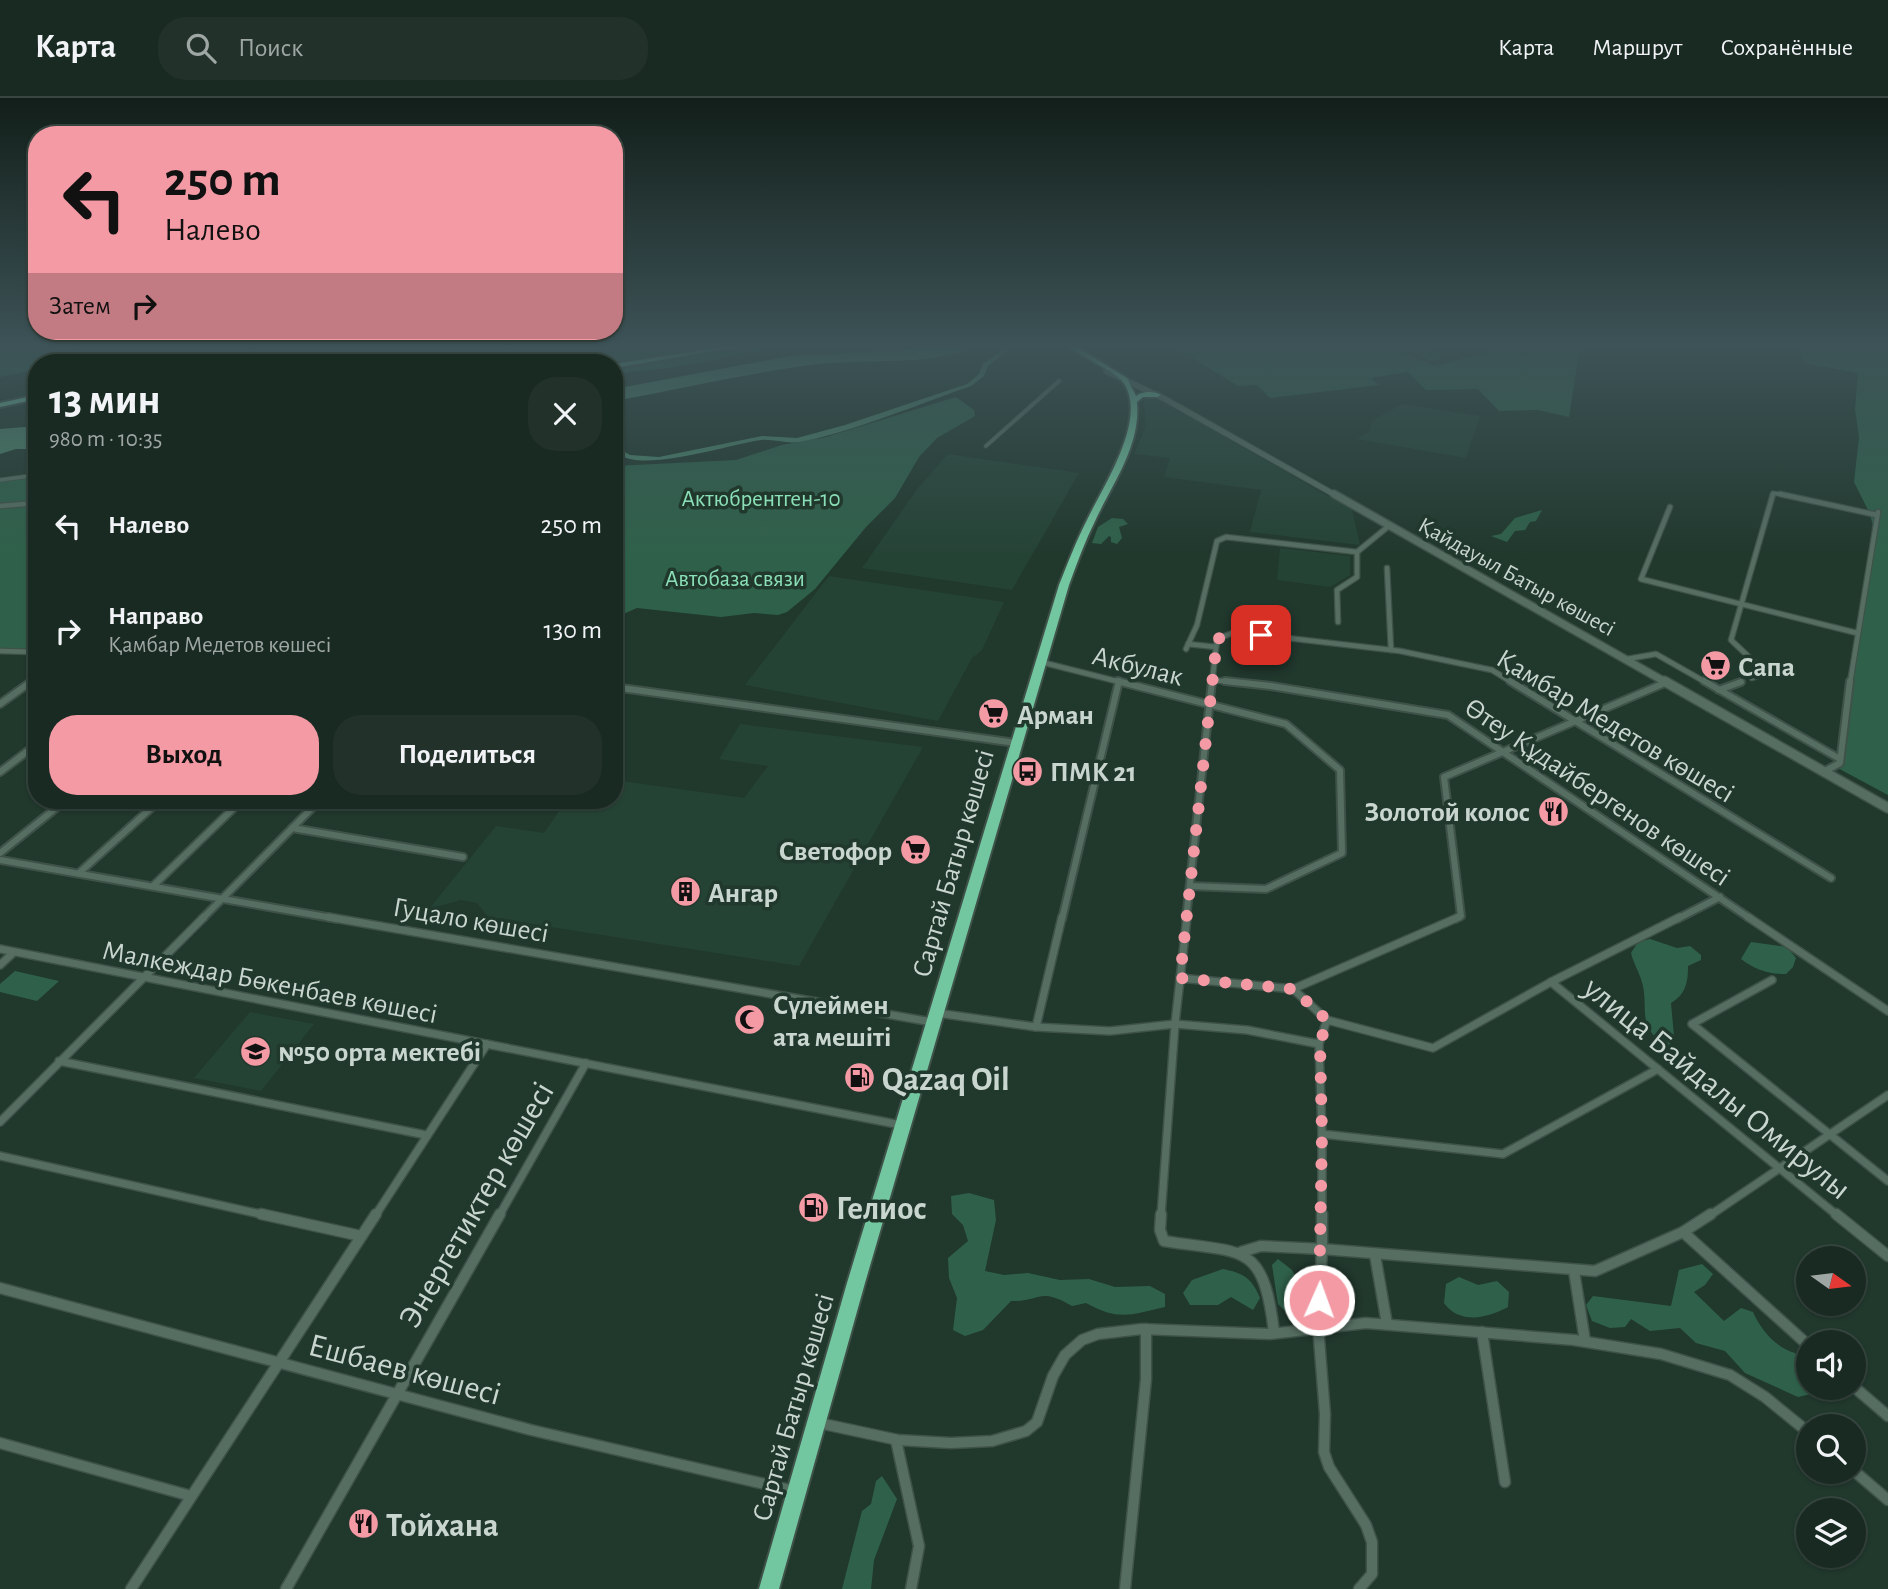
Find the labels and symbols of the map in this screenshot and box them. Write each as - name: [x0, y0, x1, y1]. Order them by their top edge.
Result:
- park label: Актюбрентген-10: [681, 488, 841, 511]
- street label: Қайдауыл Батыр көшесі: [1414, 514, 1619, 641]
- park label: Автобаза связи: [665, 568, 805, 591]
- pin: [1231, 605, 1291, 665]
- street label: Акбулак: [1089, 642, 1186, 692]
- street label: Қамбар Медетов көшесі: [1491, 645, 1739, 809]
- supermarket icon: Сапа: [1698, 649, 1732, 683]
- place label: Сапа: [1738, 654, 1795, 682]
- street label: Өтеу Құдайбергенов көшесі: [1459, 693, 1735, 892]
- supermarket icon: Арман: [977, 697, 1011, 731]
- place label: Арман: [1017, 702, 1094, 730]
- street label: Сартай Батыр көшесі: [908, 746, 1000, 981]
- bus stop icon: ПМК 21: [1010, 754, 1044, 788]
- place label: ПМК 21: [1050, 759, 1136, 787]
- restaurant icon: Золотой колос: [1536, 794, 1570, 828]
- place label: Золотой колос: [1364, 799, 1530, 827]
- supermarket icon: Светофор: [898, 833, 932, 867]
- place label: Светофор: [779, 838, 892, 866]
- building icon: Ангар: [668, 875, 702, 909]
- place label: Ангар: [708, 880, 778, 908]
- street label: Гуцало көшесі: [391, 894, 551, 948]
- street label: Малкеждар Бөкенбаев көшесі: [100, 937, 439, 1029]
- street label: улица Байдалы Омирулы: [1576, 971, 1856, 1206]
- place label: Сүлеймен ата мешіті: [773, 992, 891, 1052]
- mosque icon: Сүлеймен ата мешіті: [733, 1003, 767, 1037]
- school or university icon: №50 орта мектебі: [238, 1034, 272, 1068]
- place label: №50 орта мектебі: [278, 1039, 481, 1067]
- fuel station icon: Qazaq Oil: [842, 1061, 876, 1095]
- place label: Qazaq Oil: [882, 1064, 1010, 1097]
- street label: Энергетиктер көшесі: [393, 1077, 561, 1334]
- fuel station icon: Гелиос: [796, 1190, 830, 1224]
- place label: Гелиос: [836, 1193, 927, 1226]
- north arrow: [1796, 1246, 1866, 1316]
- position arrow: [1282, 1263, 1356, 1337]
- street label: Сартай Батыр көшесі: [748, 1290, 840, 1525]
- street label: Ешбаев көшесі: [305, 1329, 504, 1412]
- restaurant icon: Тойхана: [346, 1507, 380, 1541]
- place label: Тойхана: [386, 1510, 499, 1543]

